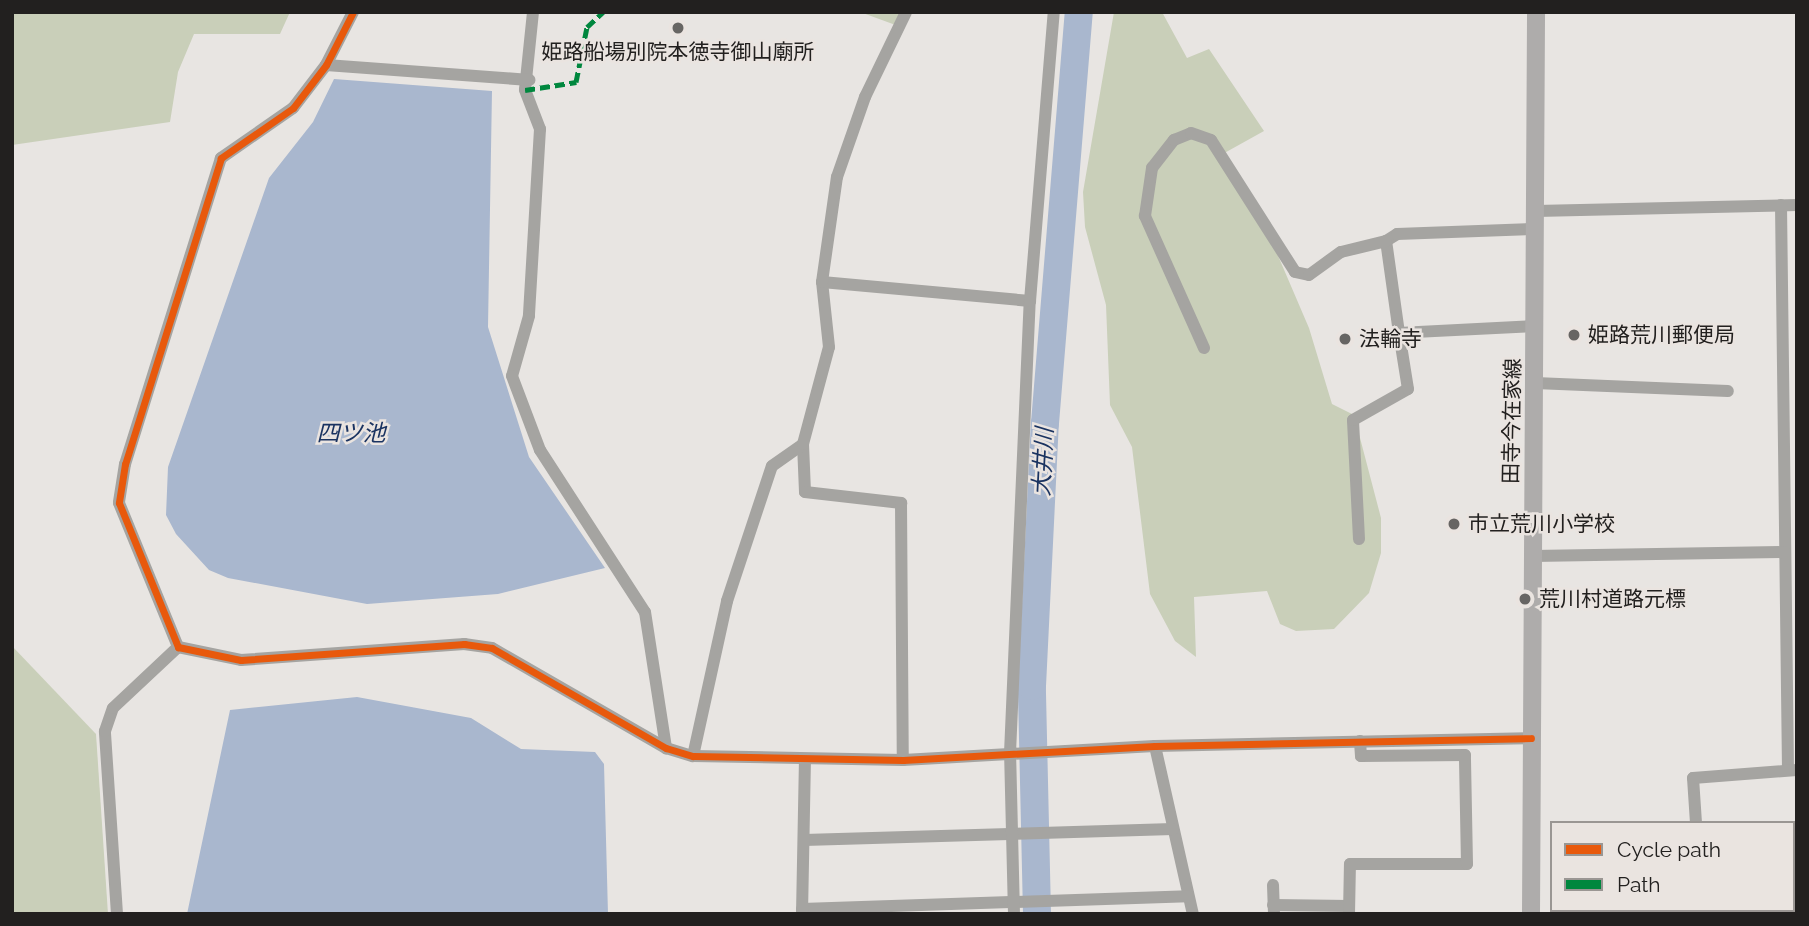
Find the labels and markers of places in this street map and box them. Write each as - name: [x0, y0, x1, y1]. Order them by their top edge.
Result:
- marker: 姫路船場別院本徳寺御山廟所: [670, 20, 686, 36]
- place label: 姫路船場別院本徳寺御山廟所: [542, 39, 814, 65]
- place label: 姫路荒川郵便局: [1588, 322, 1735, 348]
- place label: 法輪寺: [1359, 326, 1422, 352]
- marker: 姫路荒川郵便局: [1566, 327, 1582, 343]
- marker: 法輪寺: [1337, 331, 1353, 347]
- place label: 市立荒川小学校: [1468, 511, 1615, 537]
- marker: 市立荒川小学校: [1446, 516, 1462, 532]
- place label: 荒川村道路元標: [1539, 586, 1686, 612]
- marker: 荒川村道路元標: [1517, 591, 1533, 607]

